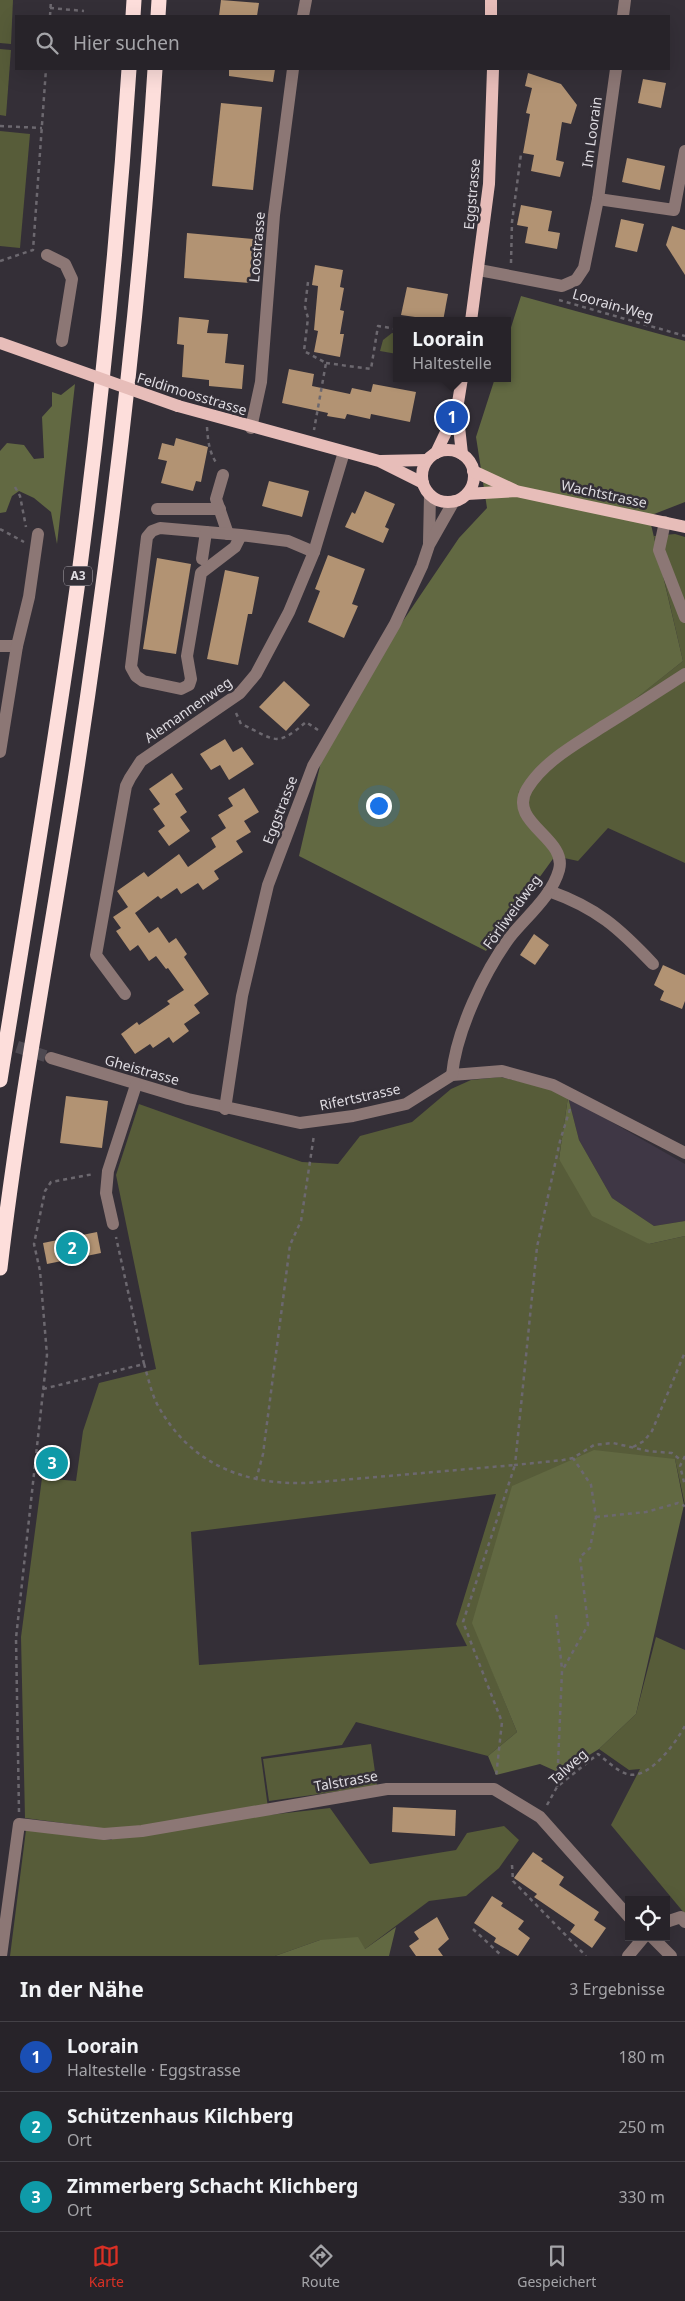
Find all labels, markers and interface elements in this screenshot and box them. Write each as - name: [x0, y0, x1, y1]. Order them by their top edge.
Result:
- search box: [15, 15, 670, 70]
- icon: search: [33, 29, 61, 57]
- text: Hier suchen: [73, 30, 180, 56]
- street label: Im Loorain: [577, 95, 606, 169]
- street label: Eggstrasse: [459, 157, 484, 230]
- street label: Loostrasse: [244, 211, 269, 283]
- street label: Loorain-Weg: [570, 284, 656, 325]
- popup: [393, 317, 511, 382]
- text: Loorain: [412, 326, 484, 352]
- text: Haltestelle: [412, 352, 492, 374]
- street label: Feldimoosstrasse: [135, 368, 250, 419]
- pin: 1: [436, 398, 468, 436]
- street label: Wachtstrasse: [559, 475, 649, 512]
- road number: A3: [64, 566, 92, 586]
- street label: Alemannenweg: [140, 672, 235, 747]
- street label: Eggstrasse: [258, 773, 301, 847]
- your location: [366, 793, 392, 819]
- street label: Förliweidweg: [478, 871, 545, 953]
- street label: Gheistrasse: [103, 1050, 182, 1089]
- street label: Rifertstrasse: [318, 1079, 402, 1114]
- pin: 2: [56, 1229, 88, 1267]
- pin: 3: [36, 1444, 68, 1482]
- street label: Talweg: [544, 1744, 591, 1789]
- street label: Talstrasse: [312, 1766, 379, 1795]
- map controls: [625, 1896, 670, 1941]
- button: locate: [625, 1896, 670, 1941]
- text: In der Nähe: [20, 1975, 144, 2003]
- text: 3 Ergebnisse: [569, 1978, 665, 2000]
- text: Loorain: [67, 2033, 139, 2059]
- text: 1: [31, 2046, 41, 2068]
- text: 180 m: [618, 2046, 665, 2068]
- text: Haltestelle · Eggstrasse: [67, 2059, 241, 2081]
- text: Schützenhaus Kilchberg: [67, 2103, 294, 2129]
- text: 2: [31, 2116, 41, 2138]
- text: 250 m: [618, 2116, 665, 2138]
- text: Ort: [67, 2129, 92, 2151]
- text: Zimmerberg Schacht Klichberg: [67, 2173, 358, 2199]
- text: 3: [31, 2186, 41, 2208]
- text: 330 m: [618, 2186, 665, 2208]
- text: Ort: [67, 2199, 92, 2221]
- tab: Karte: [89, 2242, 124, 2291]
- tab: Route: [301, 2242, 340, 2291]
- tab: Gespeichert: [517, 2242, 596, 2291]

